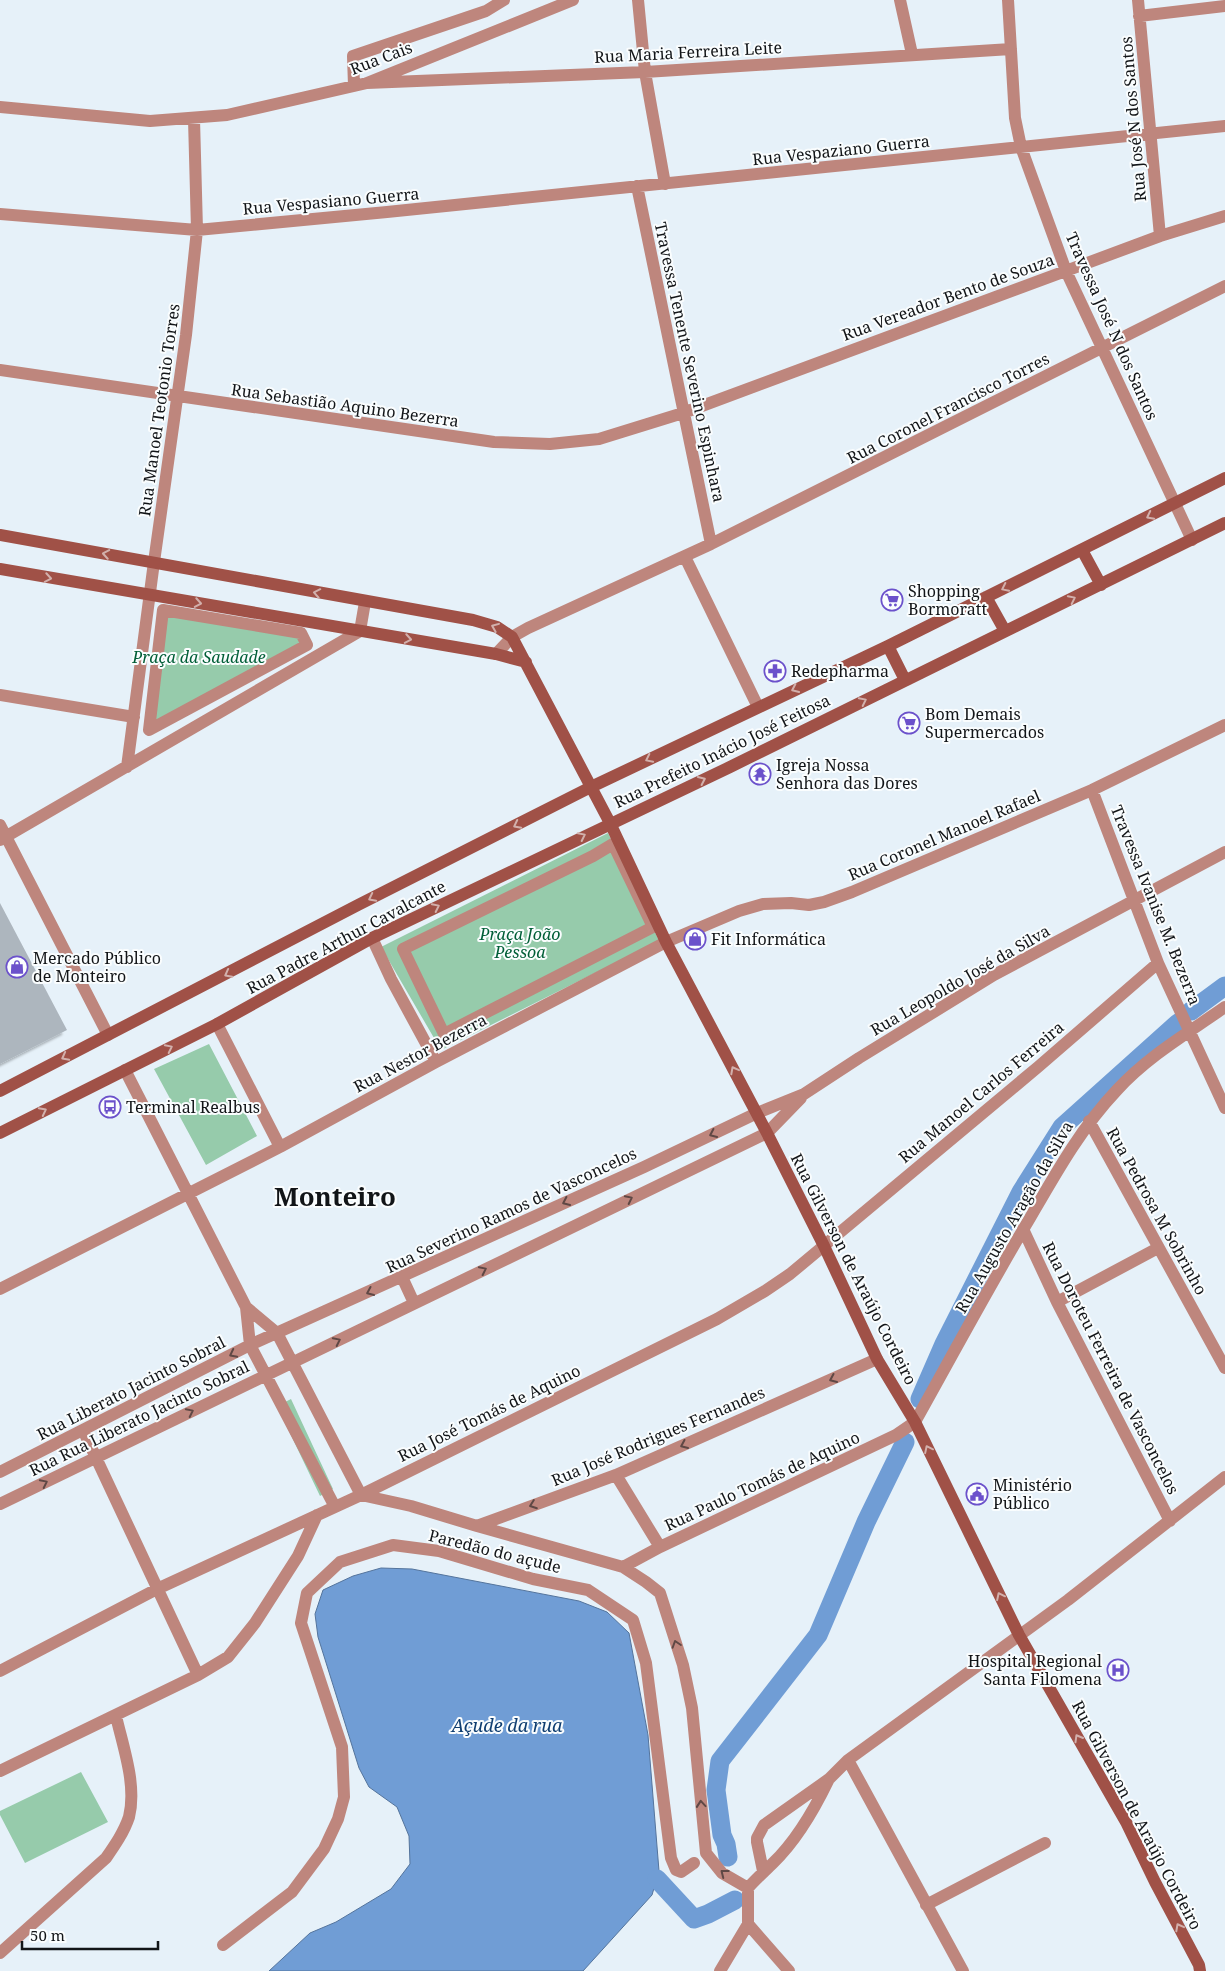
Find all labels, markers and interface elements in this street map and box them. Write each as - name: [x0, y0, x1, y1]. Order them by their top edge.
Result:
- street label: Rua Cais: [347, 36, 415, 80]
- street label: Rua Maria Ferreira Leite: [594, 36, 782, 68]
- street label: Rua José N dos Santos: [1115, 36, 1151, 202]
- street label: Rua Vespaziano Guerra: [751, 130, 931, 170]
- street label: Rua Vespasiano Guerra: [242, 182, 420, 220]
- street label: Travessa Tenente Severino Espinhara: [650, 220, 730, 504]
- street label: Travessa José N dos Santos: [1061, 229, 1163, 423]
- street label: Rua Vereador Bento de Souza: [839, 248, 1057, 346]
- street label: Rua Manoel Teotonio Torres: [133, 302, 185, 518]
- street label: Rua Coronel Francisco Torres: [843, 347, 1053, 469]
- street label: Rua Sebastião Aquino Bezerra: [230, 378, 460, 432]
- one-way arrow: [1146, 510, 1155, 520]
- one-way arrow: [101, 549, 110, 559]
- one-way arrow: [44, 572, 52, 582]
- place label: Shopping Bormoratt: [908, 580, 987, 620]
- one-way arrow: [1001, 582, 1010, 592]
- one-way arrow: [312, 588, 321, 598]
- supermarket icon: Shopping Bormoratt: [880, 588, 904, 612]
- one-way arrow: [1067, 595, 1076, 605]
- one-way arrow: [194, 597, 203, 607]
- one-way arrow: [491, 623, 500, 634]
- one-way arrow: [403, 634, 412, 644]
- park label: Praça da Saudade: [131, 646, 266, 668]
- pharmacy icon: Redepharma: [763, 659, 787, 683]
- place label: Redepharma: [791, 660, 889, 682]
- one-way arrow: [791, 683, 800, 694]
- street label: Rua Prefeito Inácio José Feitosa: [610, 689, 834, 813]
- one-way arrow: [858, 697, 867, 707]
- place label: Bom Demais Supermercados: [925, 703, 1044, 743]
- supermarket icon: Bom Demais Supermercados: [897, 711, 921, 735]
- one-way arrow: [645, 753, 654, 763]
- place label: Igreja Nossa Senhora das Dores: [776, 754, 918, 794]
- temple icon: Igreja Nossa Senhora das Dores: [748, 762, 772, 786]
- one-way arrow: [697, 776, 706, 786]
- street label: Rua Coronel Manoel Rafael: [845, 784, 1044, 886]
- street label: Travessa Ivanise M. Bezerra: [1106, 802, 1206, 1008]
- one-way arrow: [513, 819, 522, 829]
- one-way arrow: [577, 832, 586, 842]
- street label: Rua Padre Arthur Cavalcante: [243, 875, 449, 999]
- one-way arrow: [368, 892, 377, 902]
- one-way arrow: [431, 903, 440, 913]
- street label: Rua Leopoldo José da Silva: [866, 920, 1054, 1040]
- park label: Praça João Pessoa: [479, 923, 560, 963]
- shop icon: Fit Informática: [683, 927, 707, 951]
- place label: Fit Informática: [711, 928, 826, 950]
- place label: Mercado Público de Monteiro: [33, 947, 161, 987]
- shop icon: Mercado Público de Monteiro: [5, 955, 29, 979]
- one-way arrow: [224, 968, 233, 978]
- street label: Rua Nestor Bezerra: [350, 1009, 490, 1097]
- street label: Rua Manoel Carlos Ferreira: [894, 1016, 1068, 1168]
- one-way arrow: [164, 1044, 173, 1054]
- one-way arrow: [62, 1051, 71, 1061]
- one-way arrow: [730, 1067, 740, 1076]
- bus stop icon: Terminal Realbus: [98, 1095, 122, 1119]
- place label: Terminal Realbus: [126, 1096, 260, 1118]
- one-way arrow: [38, 1107, 47, 1117]
- street label: Rua Augusto Aragão da Silva: [950, 1117, 1078, 1317]
- street label: Rua Pedrosa M Sobrinho: [1102, 1123, 1212, 1299]
- one-way arrow: [709, 1128, 718, 1138]
- street label: Rua Severino Ramos de Vasconcelos: [382, 1142, 640, 1278]
- street label: Rua Gilverson de Araújo Cordeiro: [786, 1150, 922, 1388]
- district label: Monteiro: [274, 1178, 396, 1214]
- one-way arrow: [624, 1195, 633, 1205]
- one-way arrow: [562, 1196, 571, 1207]
- street label: Rua Doroteu Ferreira de Vasconcelos: [1038, 1238, 1184, 1498]
- one-way arrow: [478, 1265, 487, 1276]
- one-way arrow: [366, 1285, 375, 1296]
- street label: Rua Liberato Jacinto Sobral: [33, 1331, 229, 1445]
- one-way arrow: [332, 1337, 341, 1347]
- one-way arrow: [229, 1348, 238, 1358]
- street label: Rua Rua Liberato Jacinto Sobral: [25, 1355, 253, 1481]
- street label: Rua José Tomás de Aquino: [394, 1359, 584, 1467]
- one-way arrow: [829, 1372, 838, 1383]
- street label: Rua José Rodrigues Fernandes: [548, 1381, 768, 1491]
- one-way arrow: [185, 1407, 194, 1418]
- street label: Rua Paulo Tomás de Aquino: [661, 1426, 863, 1536]
- one-way arrow: [680, 1438, 689, 1449]
- one-way arrow: [924, 1446, 934, 1455]
- place label: Ministério Público: [993, 1474, 1072, 1514]
- one-way arrow: [39, 1479, 48, 1489]
- public building icon: Ministério Público: [965, 1482, 989, 1506]
- one-way arrow: [530, 1499, 538, 1509]
- street label: Paredão do açude: [427, 1524, 563, 1578]
- one-way arrow: [996, 1592, 1006, 1601]
- one-way arrow: [672, 1641, 682, 1649]
- place label: Hospital Regional Santa Filomena: [968, 1650, 1102, 1690]
- hospital icon: Hospital Regional Santa Filomena: [1106, 1658, 1130, 1682]
- street label: Rua Gilverson de Araújo Cordeiro: [1067, 1696, 1207, 1934]
- water label: Açude da rua: [449, 1713, 563, 1737]
- one-way arrow: [1074, 1734, 1084, 1743]
- one-way arrow: [696, 1800, 707, 1808]
- one-way arrow: [721, 1870, 730, 1879]
- scale bar: [22, 1918, 159, 1950]
- one-way arrow: [1175, 1924, 1185, 1933]
- text: 50 m: [30, 1925, 65, 1945]

